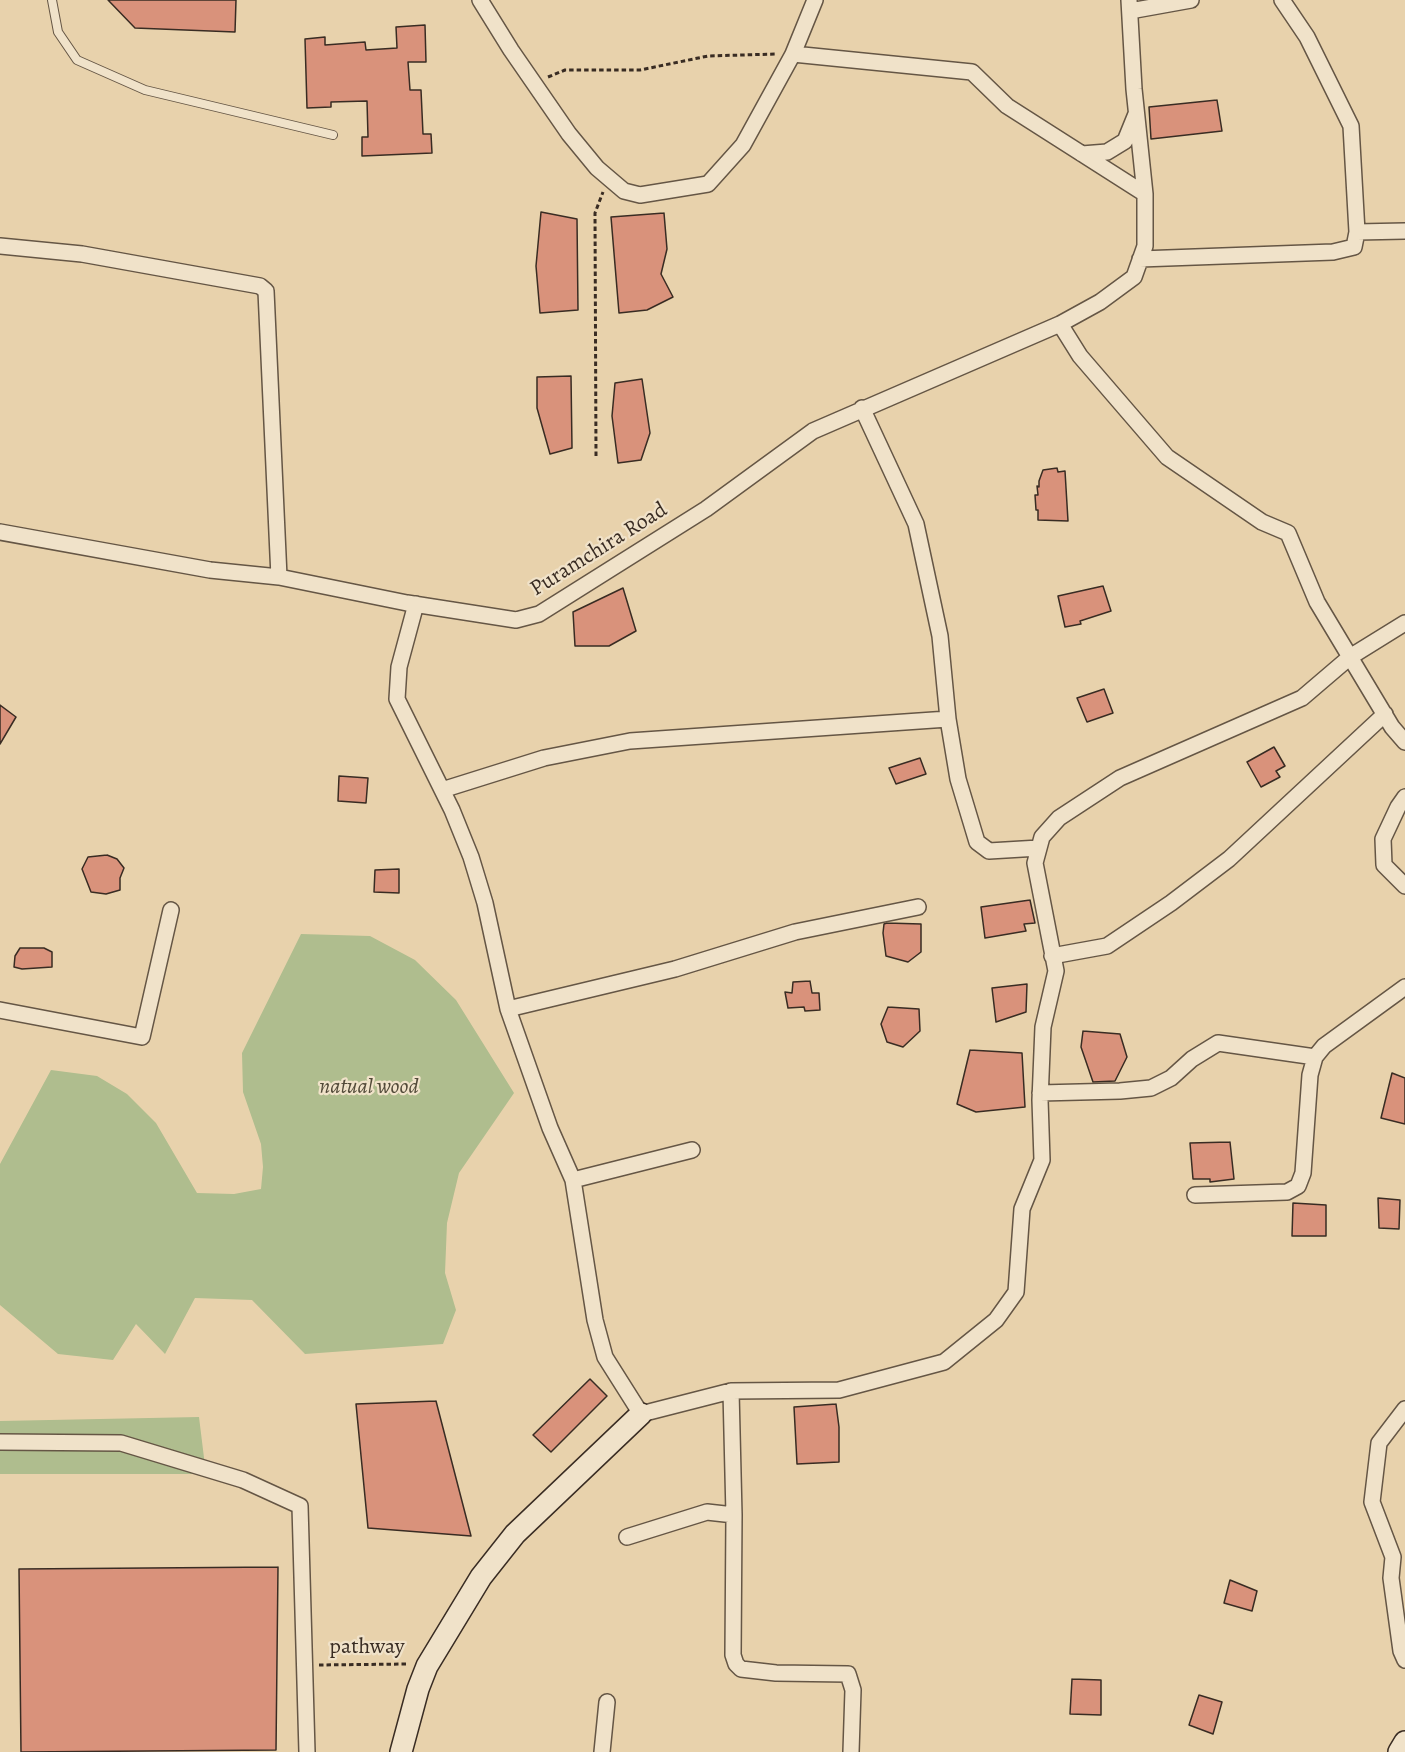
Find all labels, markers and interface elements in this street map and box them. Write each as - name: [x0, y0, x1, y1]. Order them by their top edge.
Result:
- street label: Puramchira Road: [526, 497, 672, 603]
- park label: natual wood: [319, 1075, 419, 1101]
- street label: pathway: [329, 1635, 405, 1661]

